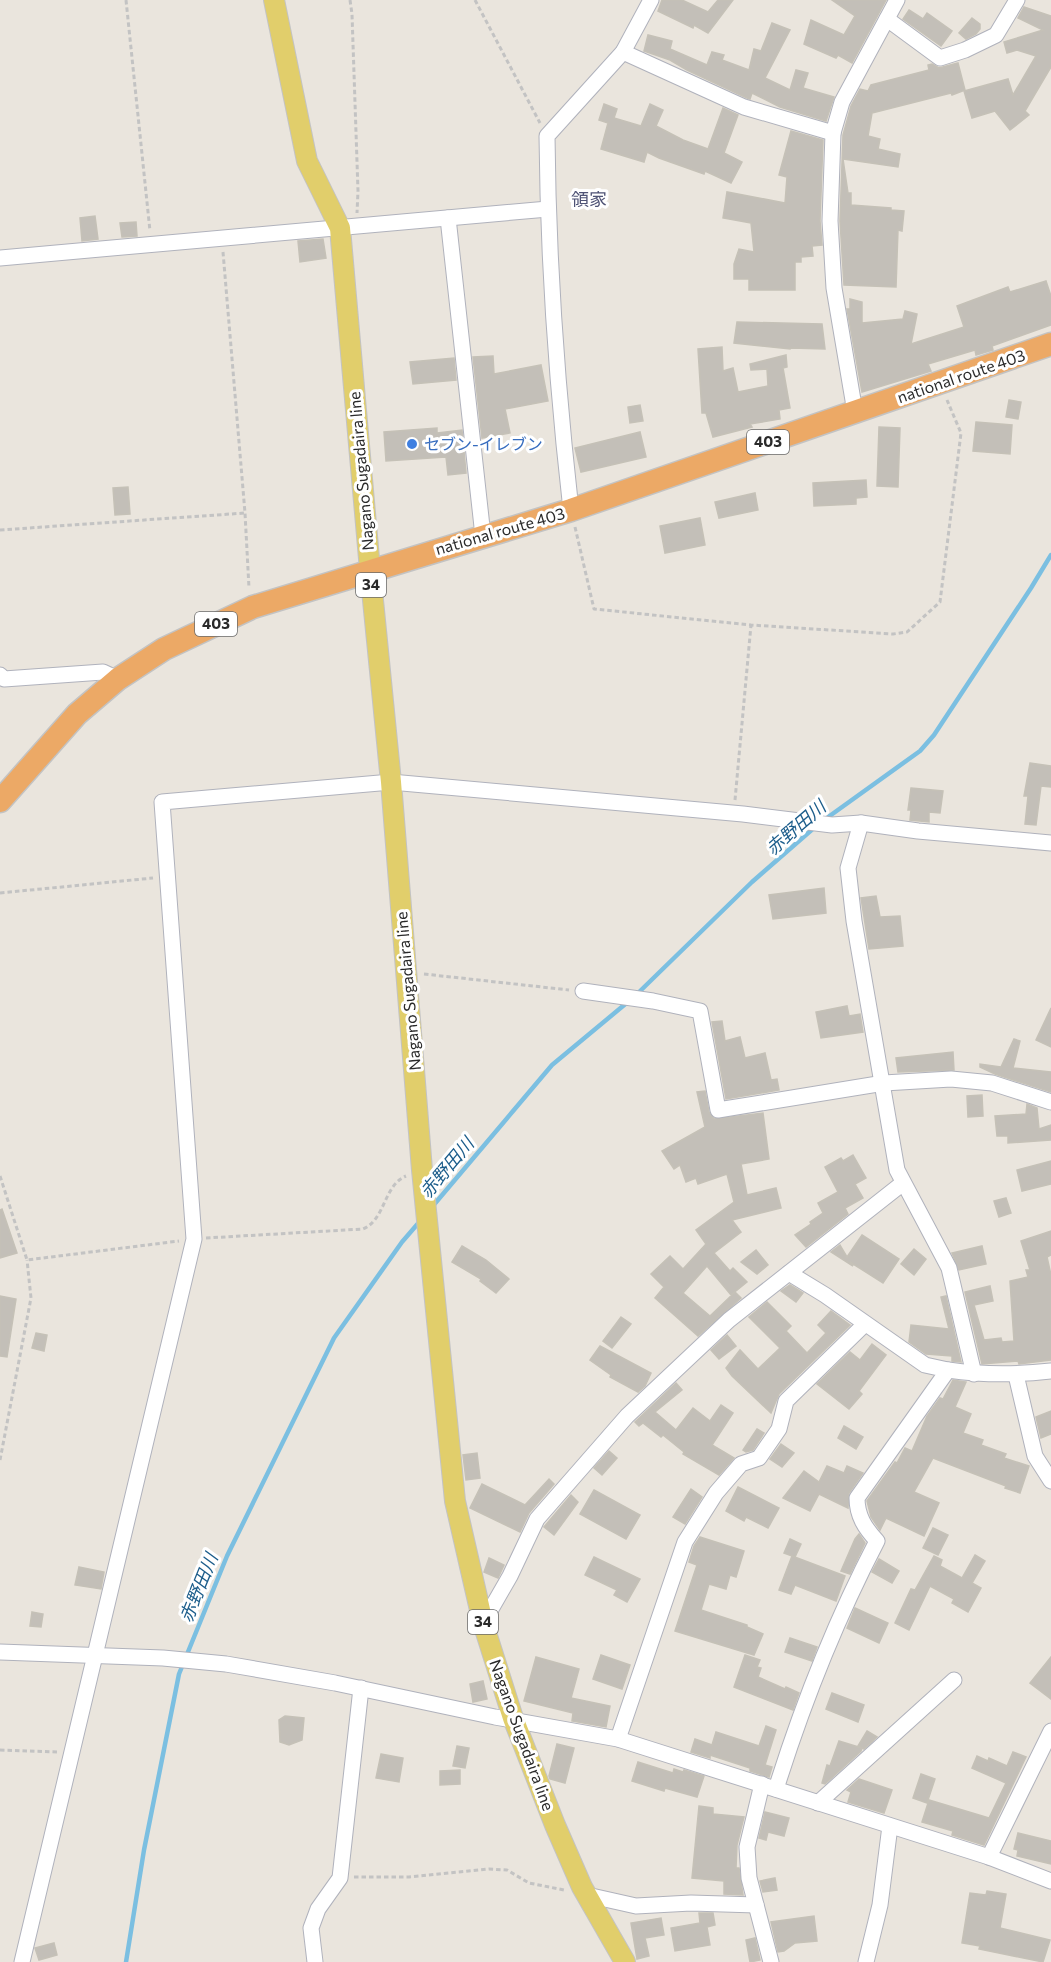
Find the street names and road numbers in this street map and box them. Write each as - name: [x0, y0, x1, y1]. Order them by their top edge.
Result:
- street label: national route 403: [894, 345, 1027, 406]
- street label: Nagano Sugadaira line: [344, 391, 377, 551]
- road number: 403: [747, 430, 789, 454]
- street label: national route 403: [433, 503, 567, 558]
- road number: 34: [356, 573, 386, 597]
- road number: 403: [195, 612, 237, 636]
- street label: Nagano Sugadaira line: [391, 911, 424, 1071]
- road number: 34: [468, 1610, 498, 1634]
- street label: Nagano Sugadaira line: [486, 1657, 559, 1813]

